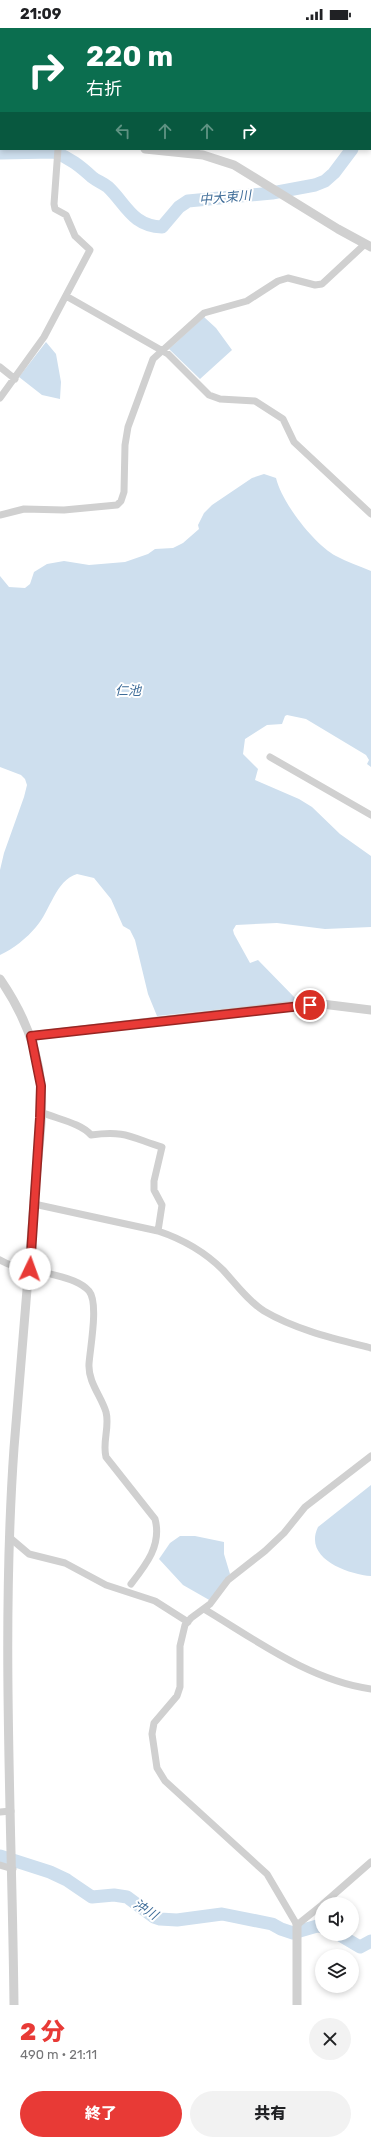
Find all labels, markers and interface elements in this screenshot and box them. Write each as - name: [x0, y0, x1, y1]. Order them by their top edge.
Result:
- text: 21:09: [20, 5, 61, 23]
- text: 220 m: [86, 40, 173, 73]
- icon: right: [20, 44, 72, 96]
- text: 右折: [86, 78, 122, 100]
- icon: left: [112, 120, 134, 142]
- icon: ahead: [154, 120, 176, 142]
- icon: ahead: [196, 120, 218, 142]
- icon: right: [238, 120, 260, 142]
- water label: 中大束川: [198, 188, 254, 207]
- water label: 仁池: [115, 683, 143, 698]
- pin: [293, 988, 327, 1022]
- icon: arrive: [299, 994, 321, 1016]
- position arrow: [9, 1248, 51, 1290]
- water label: 沖川: [131, 1896, 162, 1924]
- map controls: [315, 1897, 359, 1993]
- button: sound: [315, 1897, 359, 1941]
- button: layers: [315, 1949, 359, 1993]
- text: 2 分: [20, 2018, 65, 2046]
- button: close: [309, 2018, 351, 2060]
- text: 490 m · 21:11: [20, 2047, 97, 2062]
- button: 終了: [20, 2091, 182, 2137]
- button: 共有: [190, 2091, 351, 2137]

